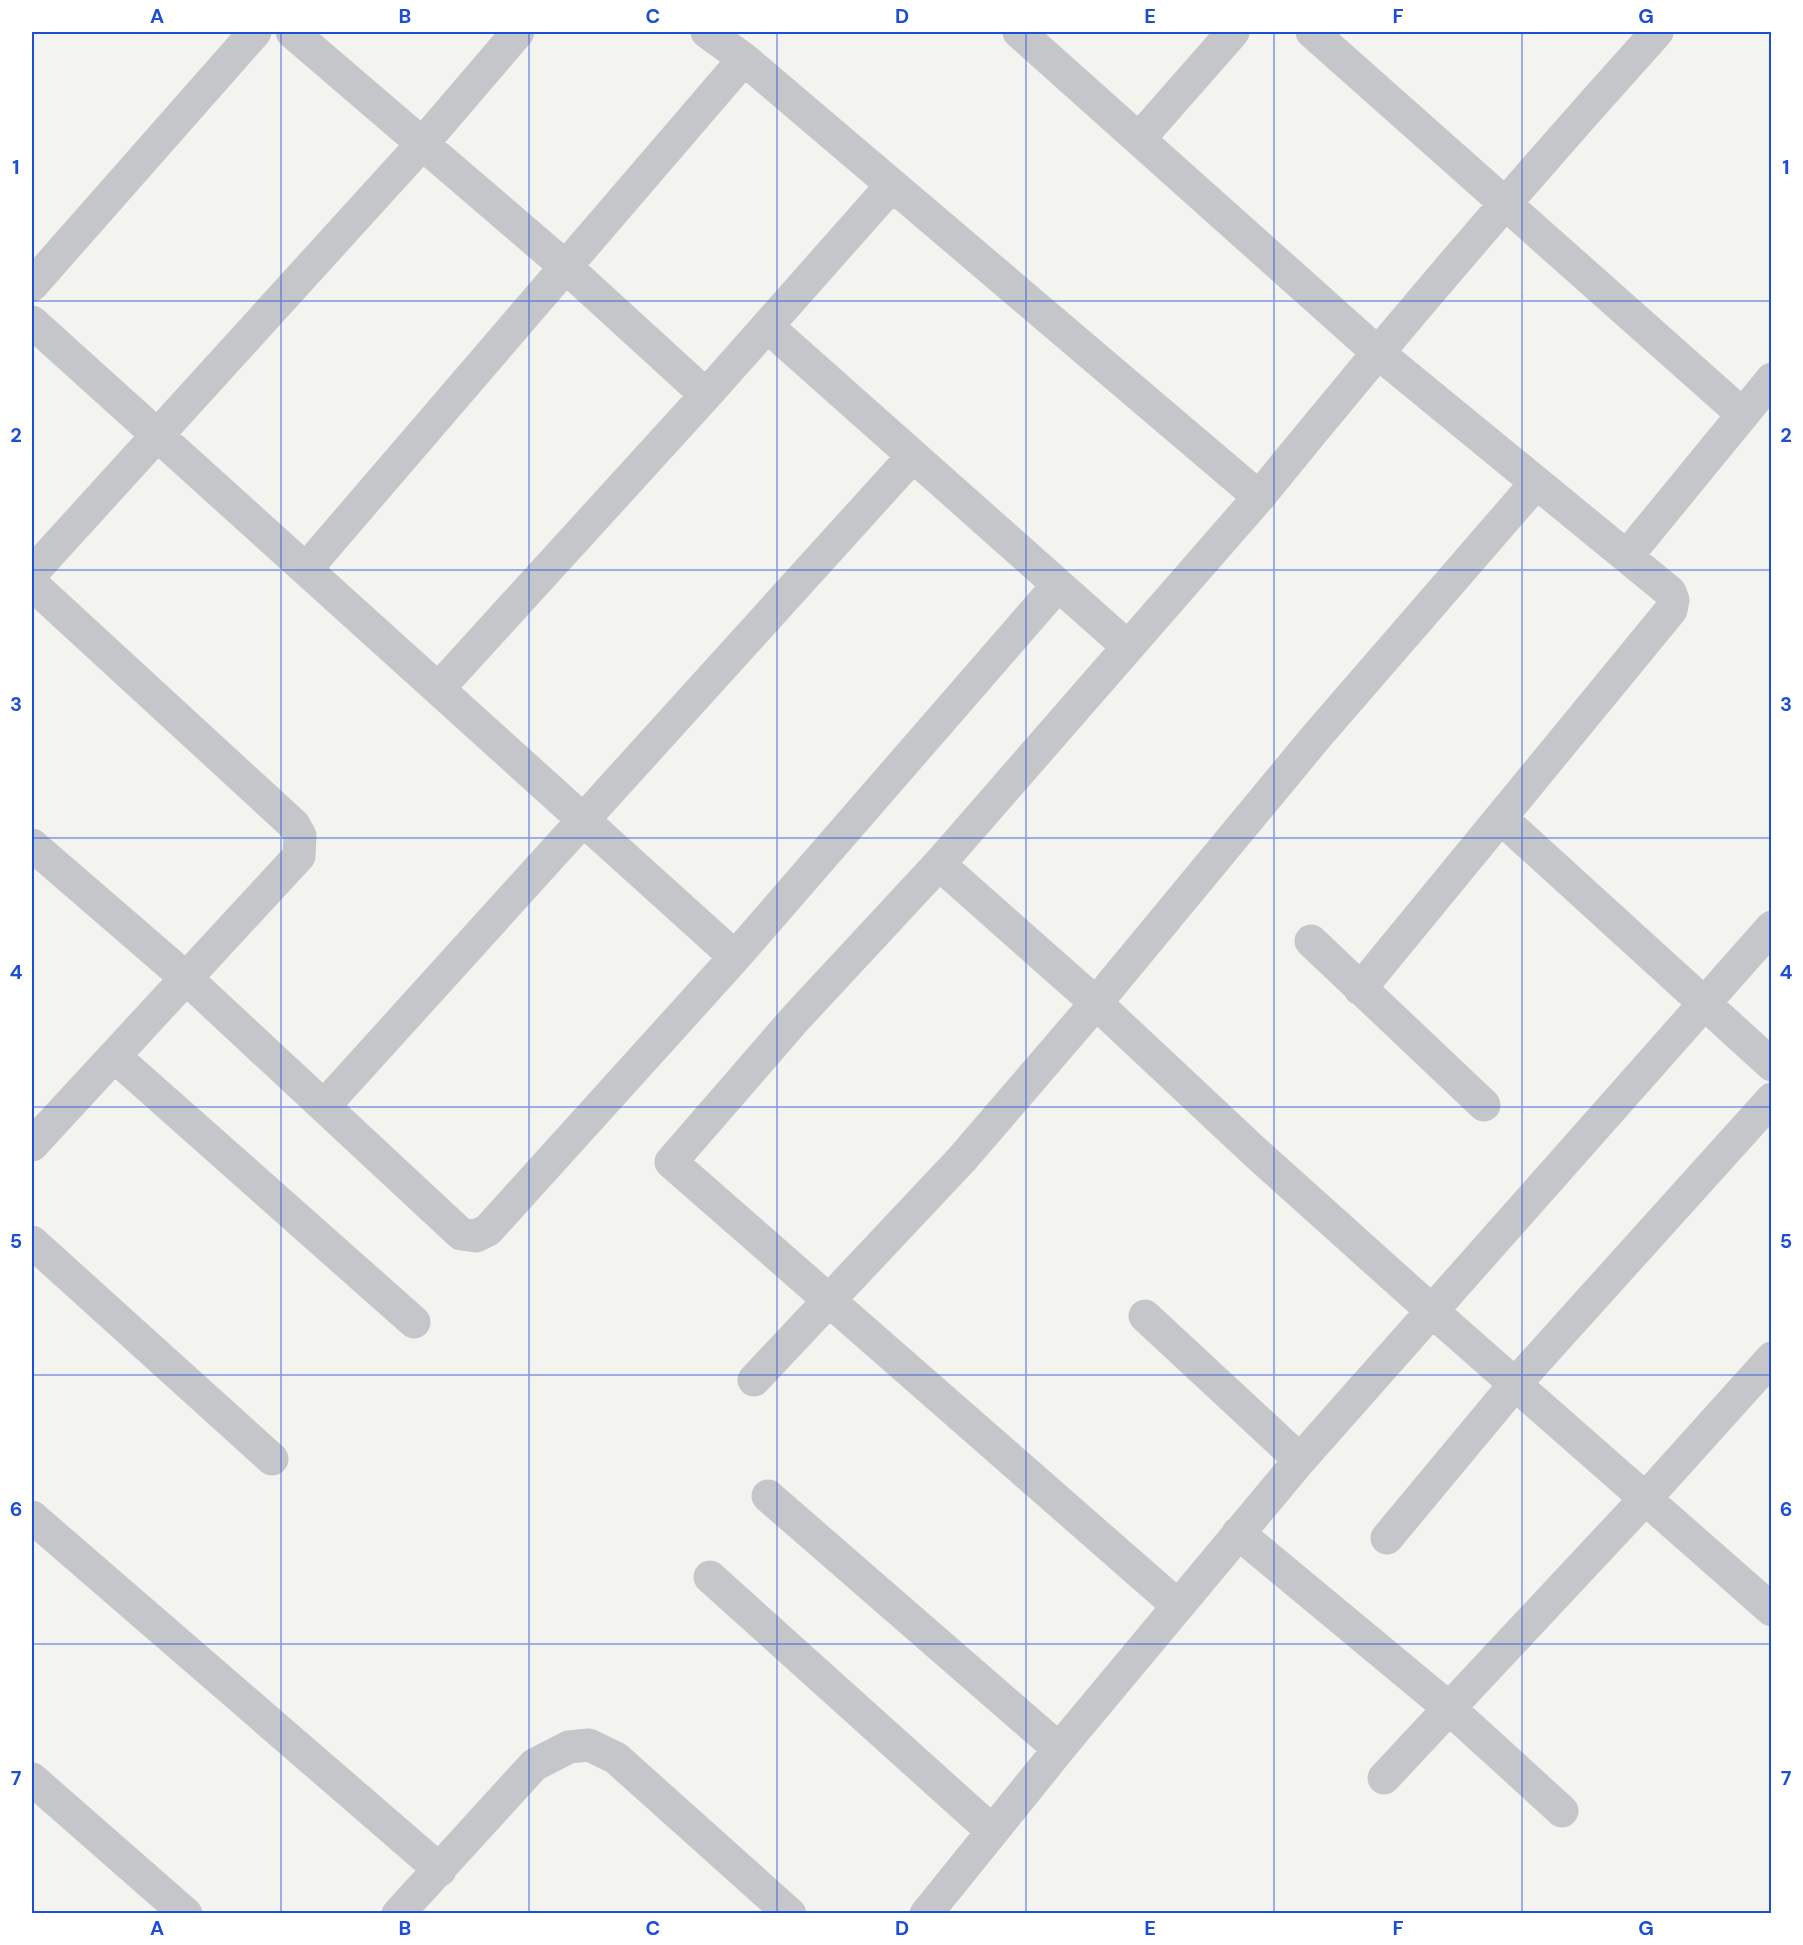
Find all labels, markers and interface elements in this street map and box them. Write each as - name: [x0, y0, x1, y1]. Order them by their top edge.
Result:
- text: A: [150, 3, 164, 29]
- text: B: [399, 3, 411, 29]
- text: C: [646, 3, 660, 29]
- text: D: [895, 3, 909, 29]
- text: E: [1144, 3, 1156, 29]
- text: F: [1392, 3, 1404, 29]
- text: G: [1638, 3, 1654, 29]
- text: 1: [12, 154, 20, 180]
- text: 1: [1782, 154, 1790, 180]
- text: 2: [10, 422, 22, 448]
- text: 2: [1780, 422, 1792, 448]
- text: 3: [10, 691, 22, 717]
- text: 3: [1780, 691, 1792, 717]
- text: 4: [10, 959, 23, 985]
- text: 4: [1780, 959, 1793, 985]
- text: 5: [10, 1228, 22, 1254]
- text: 5: [1780, 1228, 1792, 1254]
- text: 6: [10, 1496, 22, 1522]
- text: 6: [1780, 1496, 1792, 1522]
- text: 7: [11, 1765, 22, 1791]
- text: 7: [1781, 1765, 1792, 1791]
- text: A: [150, 1915, 164, 1941]
- text: B: [399, 1915, 411, 1941]
- text: C: [646, 1915, 660, 1941]
- text: D: [895, 1915, 909, 1941]
- text: E: [1144, 1915, 1156, 1941]
- text: F: [1392, 1915, 1404, 1941]
- text: G: [1638, 1915, 1654, 1941]

